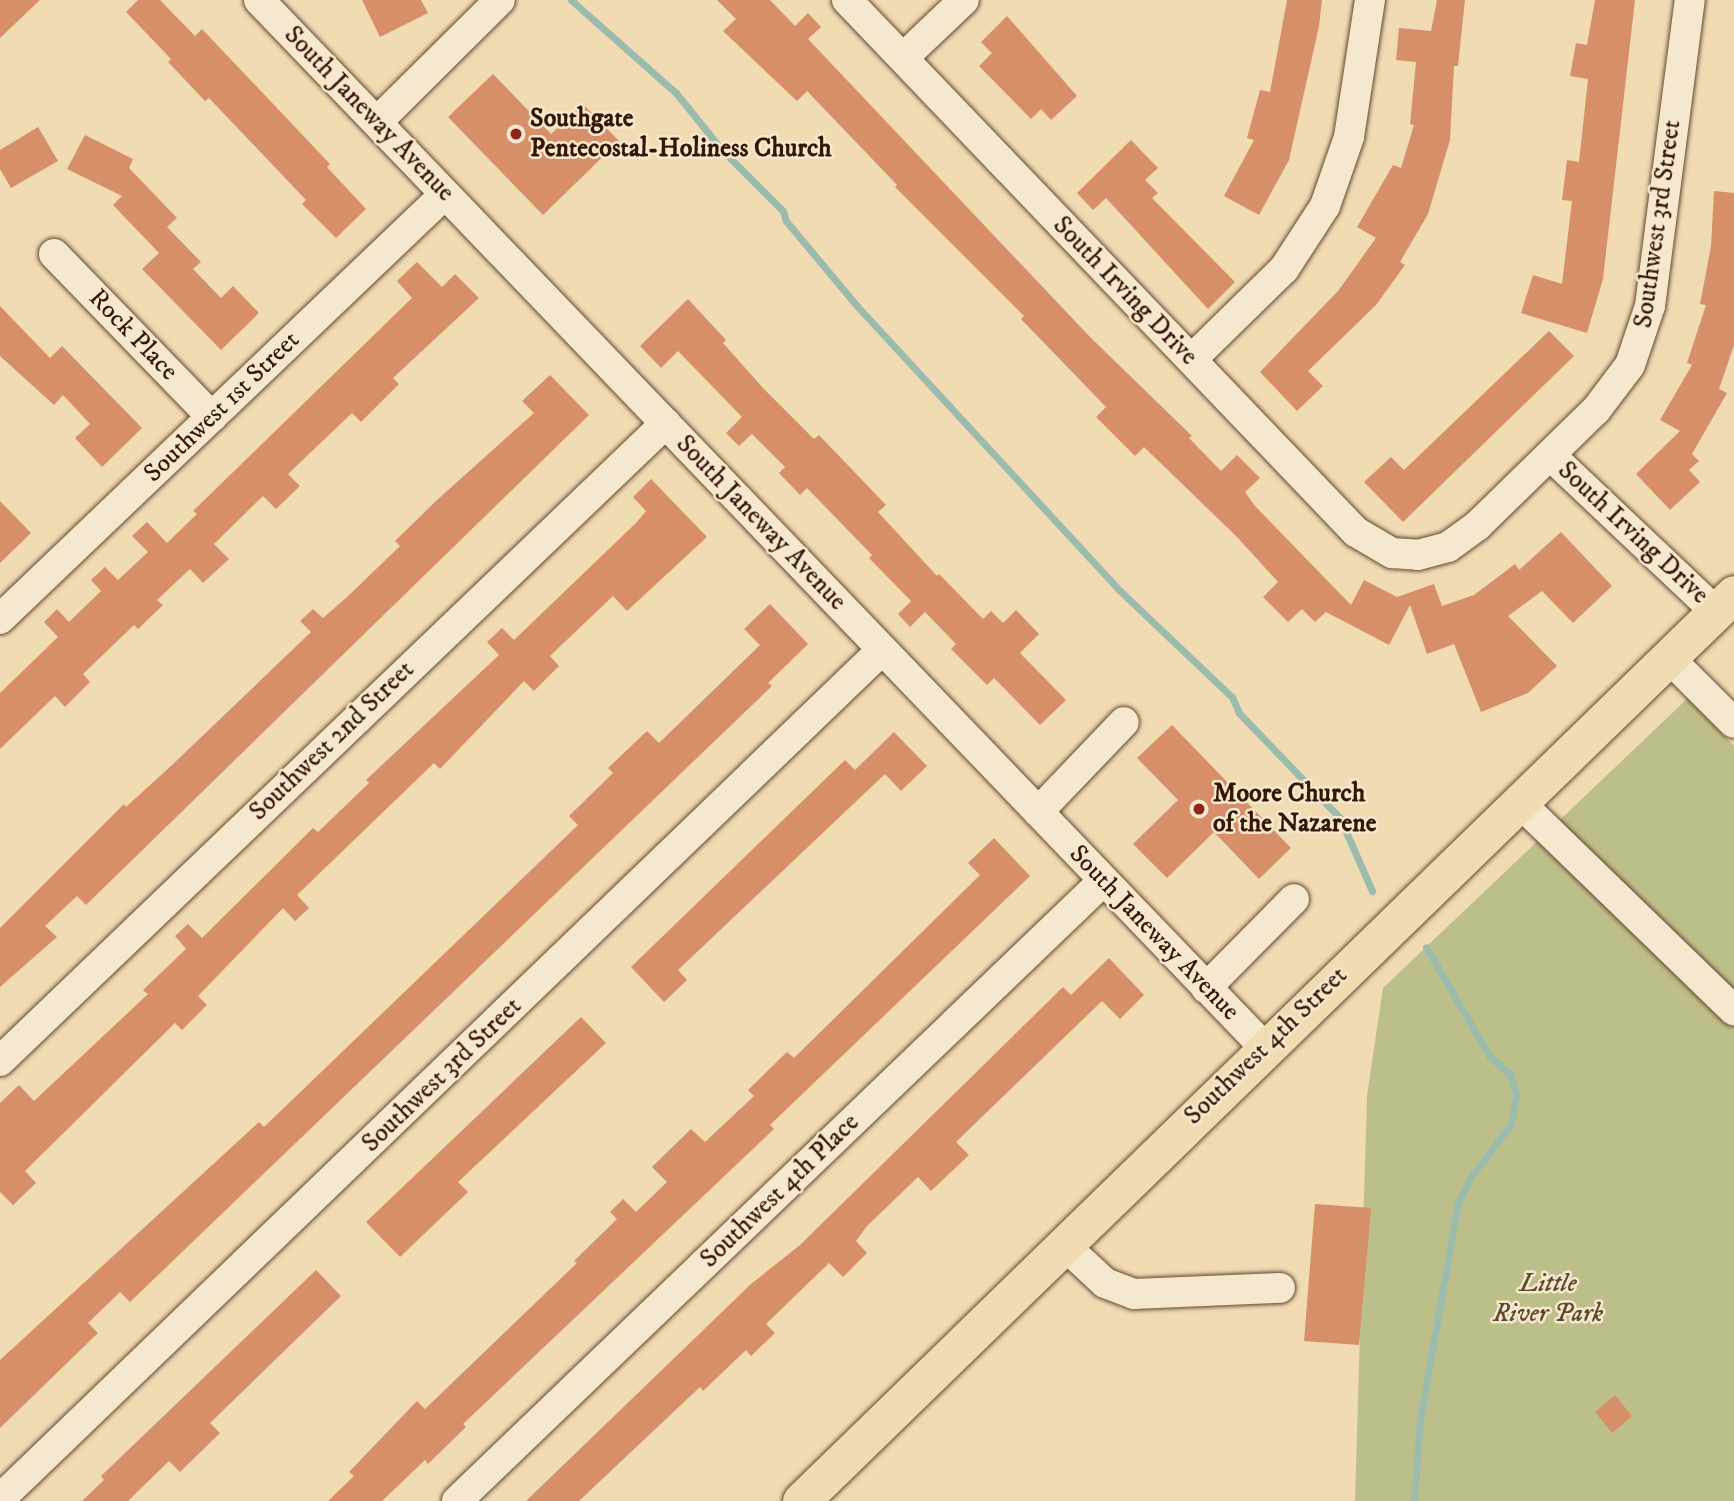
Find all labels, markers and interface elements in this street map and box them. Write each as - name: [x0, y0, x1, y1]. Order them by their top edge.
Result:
- street label: South Janeway Avenue: [277, 20, 461, 208]
- place label: Southgate Pentecostal-Holiness Church: [530, 103, 832, 164]
- street label: Southwest 3rd Street: [1628, 118, 1688, 330]
- marker: Southgate Pentecostal-Holiness Church: [508, 126, 524, 142]
- street label: South Irving Drive: [1046, 210, 1204, 372]
- street label: Rock Place: [82, 283, 184, 387]
- street label: Southwest 1st Street: [138, 325, 306, 489]
- street label: South Janeway Avenue: [669, 429, 853, 617]
- street label: South Irving Drive: [1551, 455, 1715, 611]
- street label: Southwest 2nd Street: [243, 654, 421, 828]
- place label: Moore Church of the Nazarene: [1213, 778, 1376, 840]
- marker: Moore Church of the Nazarene: [1191, 801, 1207, 817]
- street label: South Janeway Avenue: [1062, 839, 1246, 1027]
- street label: Southwest 4th Street: [1178, 960, 1354, 1132]
- street label: Southwest 3rd Street: [356, 991, 528, 1159]
- street label: Southwest 4th Place: [694, 1107, 866, 1275]
- park label: Little River Park: [1493, 1268, 1603, 1330]

